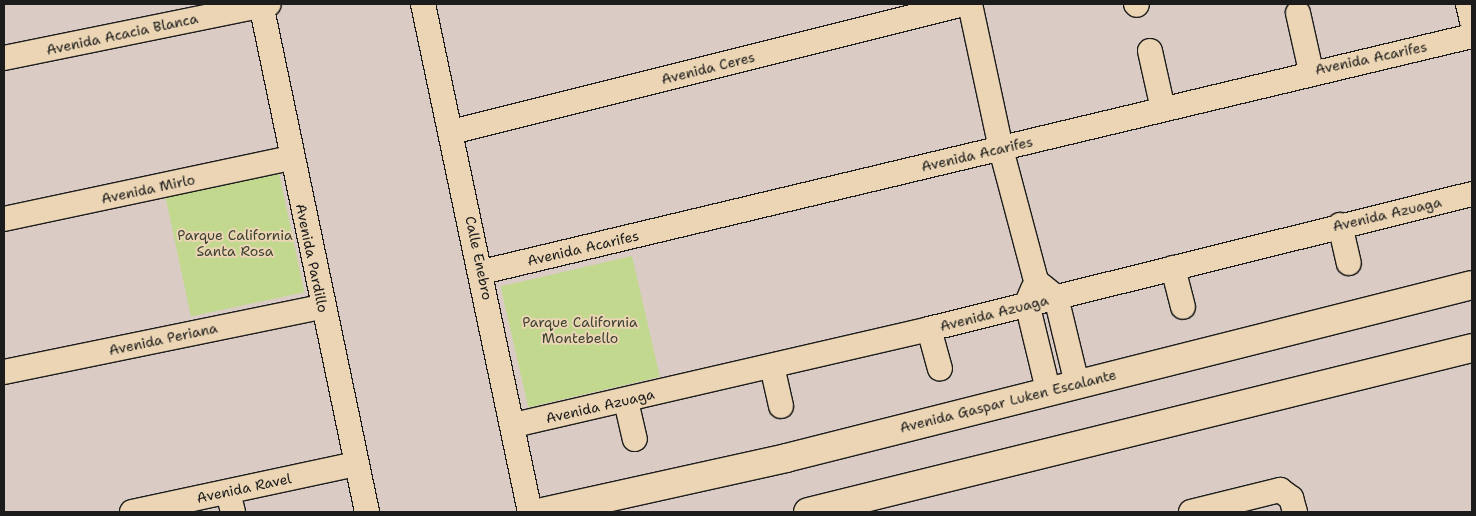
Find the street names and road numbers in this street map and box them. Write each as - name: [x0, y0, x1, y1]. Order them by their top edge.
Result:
- street label: Avenida Acacia Blanca: [45, 10, 199, 58]
- street label: Avenida Acarifes: [1313, 38, 1429, 78]
- street label: Avenida Ceres: [659, 48, 757, 88]
- street label: Avenida Acarifes: [919, 133, 1035, 175]
- street label: Avenida Mirlo: [100, 171, 196, 207]
- street label: Avenida Azuaga: [1331, 193, 1443, 235]
- street label: Avenida Pardillo: [292, 202, 332, 314]
- street label: Calle Enebro: [462, 215, 496, 301]
- street label: Avenida Acarifes: [525, 227, 641, 269]
- street label: Avenida Azuaga: [938, 291, 1050, 335]
- street label: Avenida Periana: [107, 319, 219, 359]
- street label: Avenida Gaspar Luken Escalante: [898, 366, 1118, 436]
- street label: Avenida Azuaga: [544, 385, 656, 427]
- street label: Avenida Ravel: [195, 470, 293, 506]

